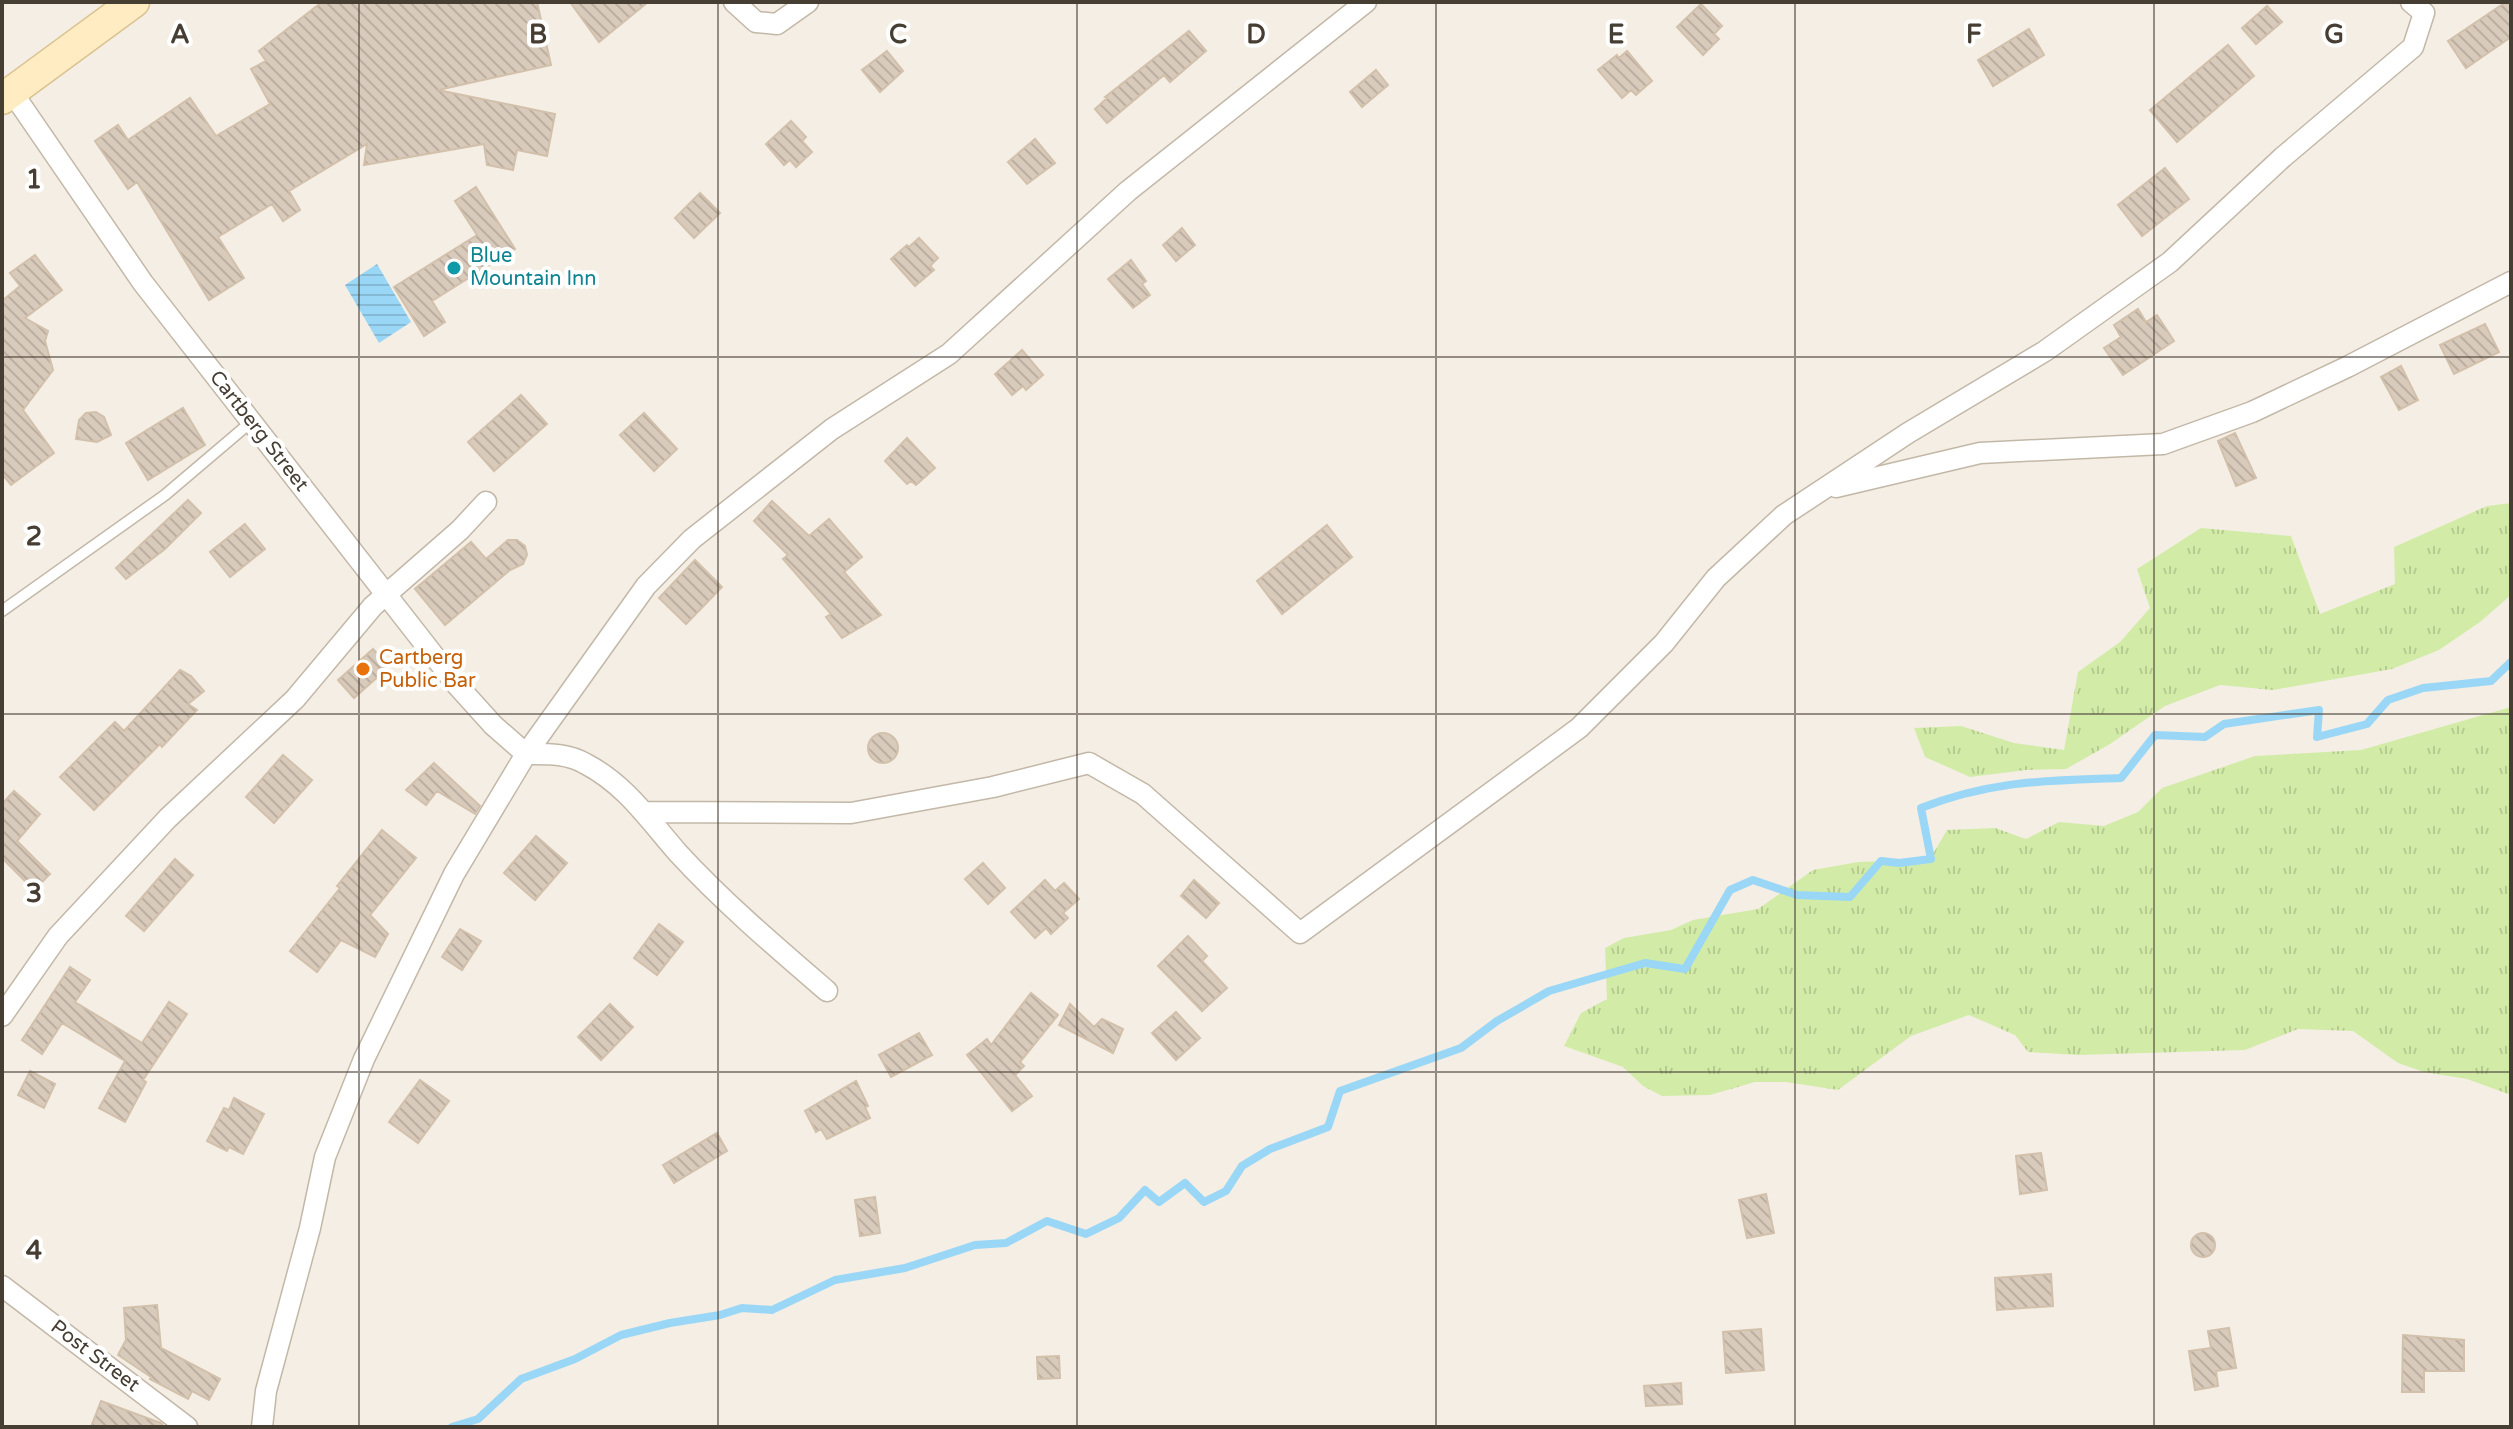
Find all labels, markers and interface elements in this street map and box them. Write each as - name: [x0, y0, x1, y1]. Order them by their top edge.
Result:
- text: A: [170, 19, 190, 50]
- text: B: [529, 19, 547, 50]
- text: C: [889, 19, 907, 50]
- text: D: [1246, 19, 1266, 50]
- text: E: [1608, 19, 1624, 50]
- text: F: [1966, 19, 1982, 50]
- text: G: [2324, 19, 2344, 50]
- text: 1: [26, 164, 42, 195]
- place label: Blue Mountain Inn: [470, 244, 596, 291]
- marker: Blue Mountain Inn: [445, 259, 463, 277]
- street label: Cartberg Street: [204, 366, 314, 496]
- text: 2: [26, 521, 42, 552]
- place label: Cartberg Public Bar: [379, 646, 476, 693]
- marker: Cartberg Public Bar: [354, 660, 372, 678]
- text: 3: [26, 878, 42, 909]
- text: 4: [26, 1235, 42, 1266]
- street label: Post Street: [46, 1315, 144, 1397]

